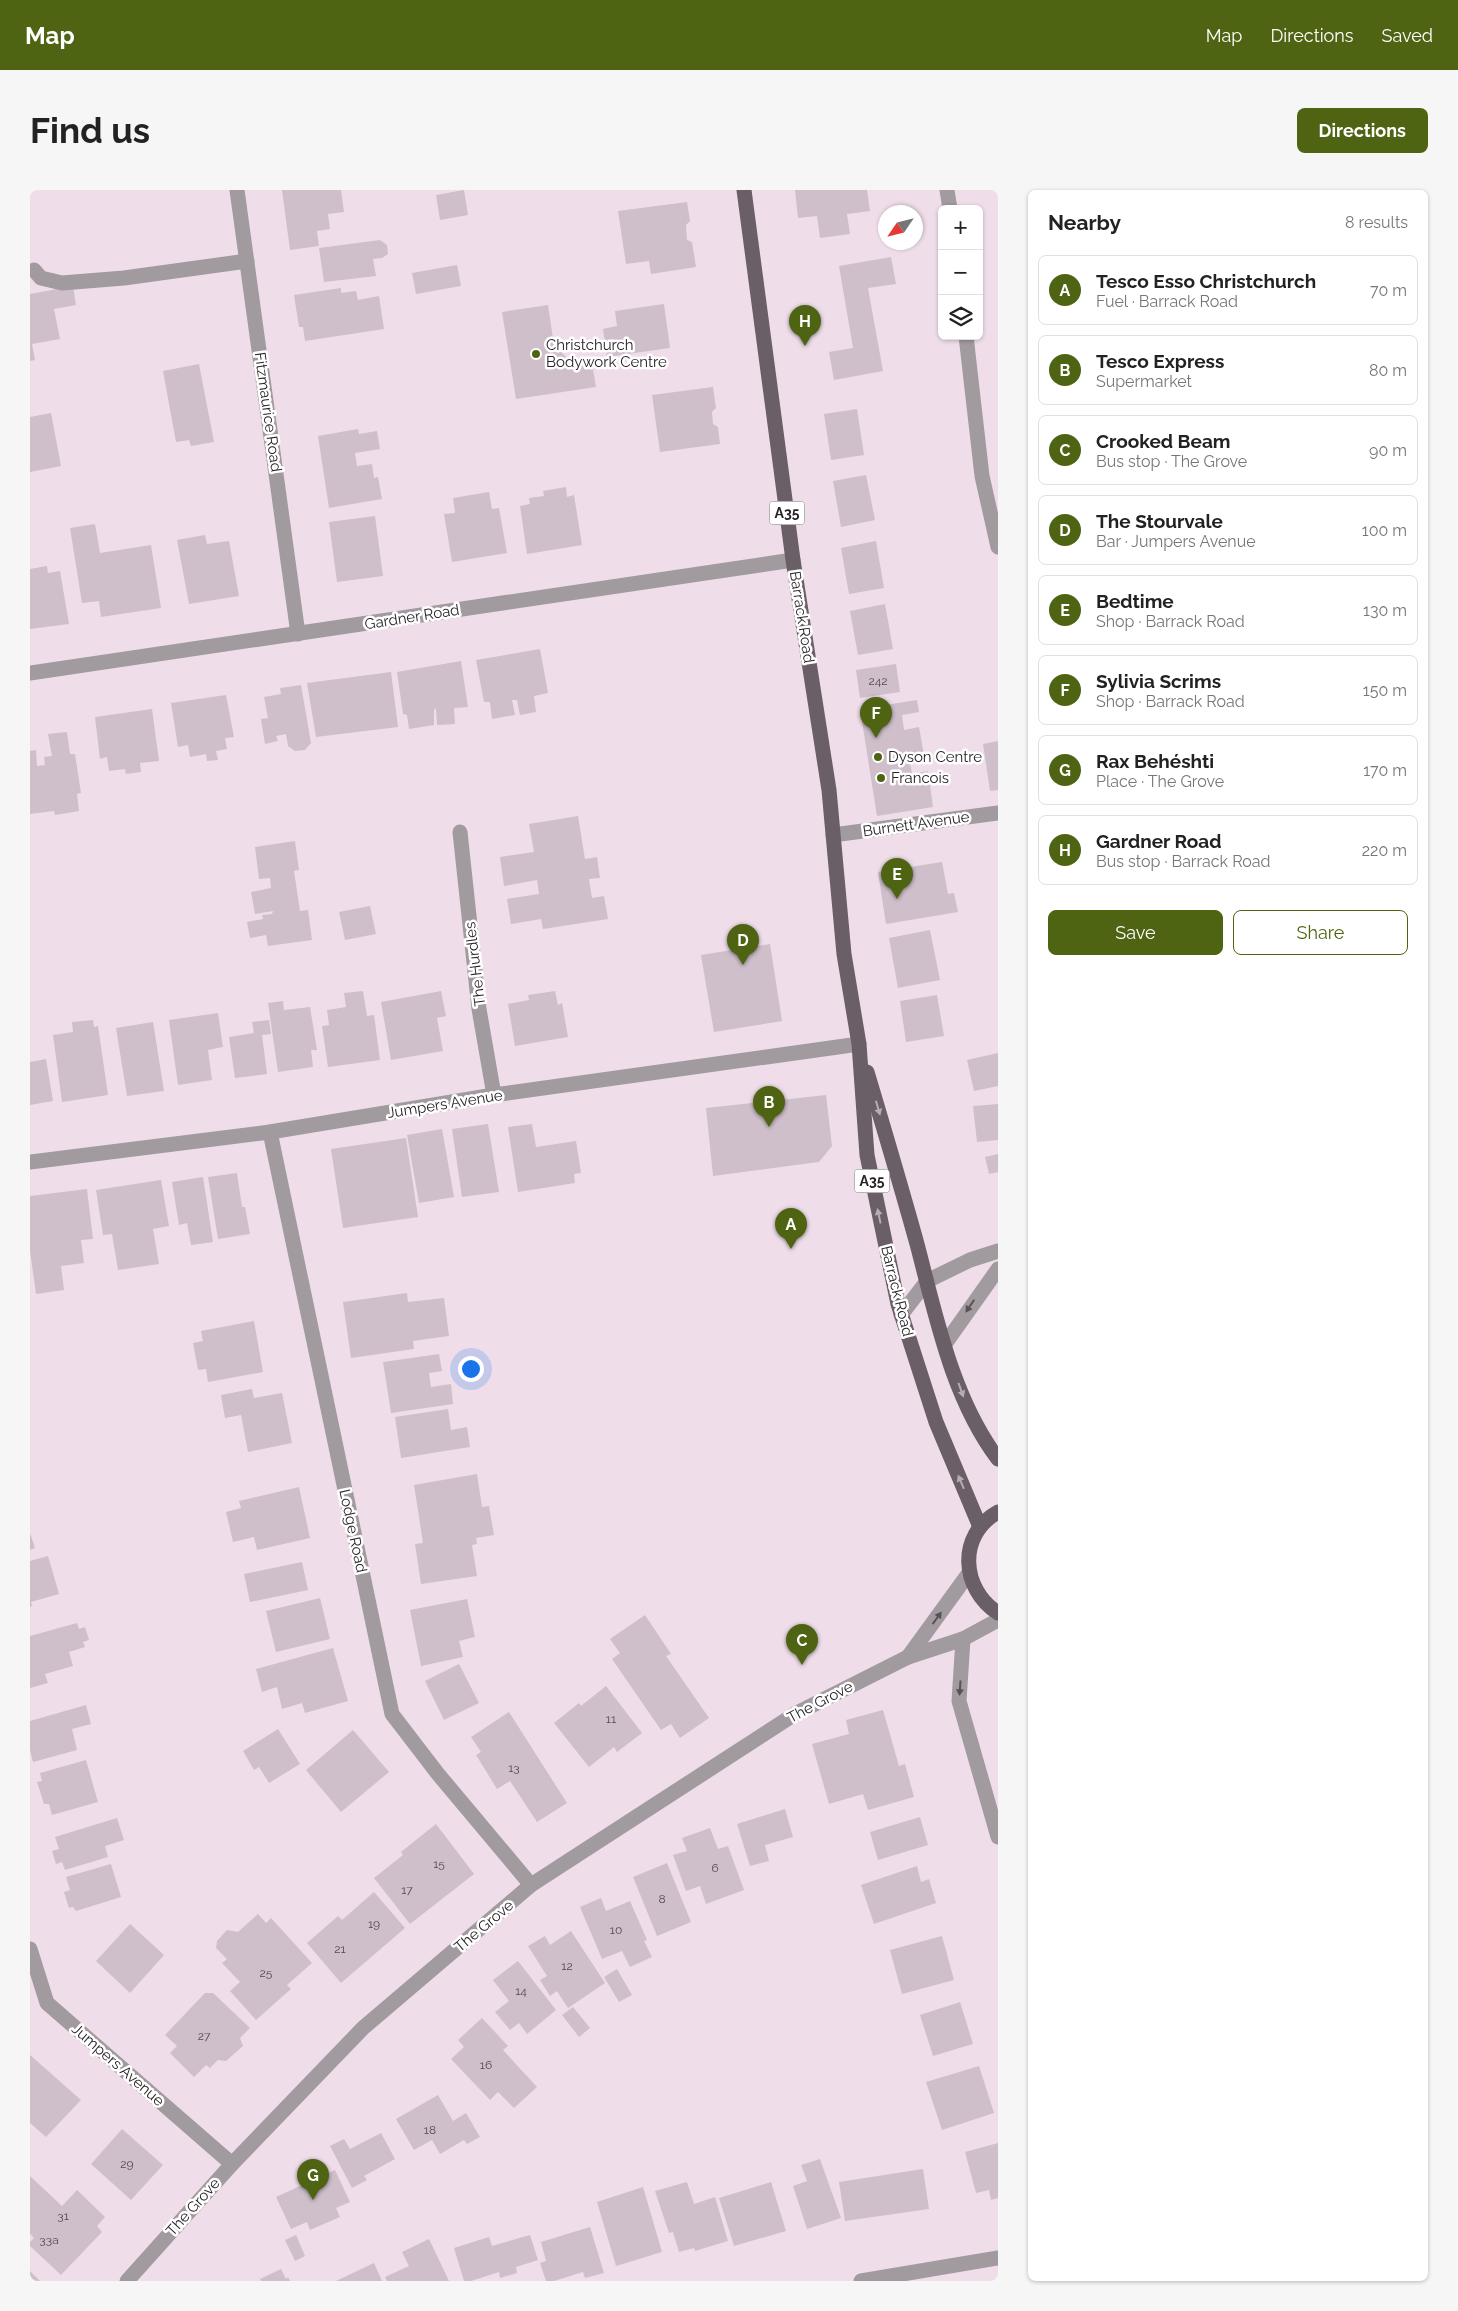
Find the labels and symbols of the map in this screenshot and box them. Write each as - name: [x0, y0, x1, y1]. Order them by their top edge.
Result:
- north arrow: [878, 205, 923, 250]
- pin: H: [789, 305, 821, 346]
- place label: Christchurch Bodywork Centre: [546, 336, 667, 371]
- marker: Christchurch Bodywork Centre: [530, 348, 542, 360]
- street label: Fitzmaurice Road: [251, 351, 285, 473]
- road number: A35: [770, 502, 804, 524]
- street label: Barrack Road: [786, 570, 818, 664]
- street label: Gardner Road: [363, 601, 461, 633]
- house number: 242: [868, 674, 888, 688]
- pin: F: [860, 697, 892, 738]
- place label: Dyson Centre: [888, 748, 982, 766]
- marker: Dyson Centre: [872, 751, 884, 763]
- place label: Francois: [891, 769, 949, 787]
- marker: Francois: [875, 772, 887, 784]
- street label: Burnett Avenue: [861, 808, 971, 840]
- pin: E: [881, 858, 913, 899]
- street label: The Hurdles: [461, 921, 489, 1007]
- pin: D: [727, 924, 759, 965]
- street label: Jumpers Avenue: [386, 1086, 504, 1122]
- pin: B: [753, 1086, 785, 1127]
- one-way arrow: [874, 1100, 882, 1115]
- road number: A35: [854, 1169, 890, 1192]
- pin: A: [775, 1208, 807, 1249]
- one-way arrow: [875, 1208, 883, 1224]
- street label: Barrack Road: [877, 1244, 917, 1338]
- one-way arrow: [965, 1300, 975, 1313]
- your location: [458, 1356, 484, 1382]
- one-way arrow: [957, 1383, 965, 1398]
- one-way arrow: [957, 1474, 965, 1489]
- street label: Lodge Road: [335, 1488, 371, 1574]
- one-way arrow: [932, 1611, 942, 1625]
- pin: C: [786, 1624, 818, 1665]
- street label: The Grove: [784, 1677, 856, 1727]
- one-way arrow: [956, 1680, 964, 1696]
- house number: 11: [606, 1712, 616, 1726]
- house number: 13: [508, 1761, 520, 1775]
- house number: 15: [433, 1857, 445, 1871]
- house number: 6: [711, 1861, 719, 1875]
- house number: 17: [401, 1883, 413, 1897]
- house number: 8: [658, 1892, 666, 1906]
- street label: The Grove: [451, 1896, 517, 1956]
- house number: 19: [368, 1917, 380, 1931]
- house number: 10: [610, 1923, 622, 1937]
- house number: 21: [334, 1942, 346, 1956]
- house number: 12: [561, 1959, 573, 1973]
- house number: 25: [260, 1966, 273, 1980]
- house number: 14: [515, 1984, 527, 1998]
- street label: Jumpers Avenue: [68, 2020, 168, 2110]
- house number: 27: [198, 2029, 211, 2043]
- house number: 16: [480, 2058, 492, 2072]
- house number: 18: [424, 2123, 436, 2137]
- house number: 29: [120, 2157, 134, 2171]
- pin: G: [297, 2159, 329, 2200]
- street label: The Grove: [162, 2174, 224, 2240]
- house number: 31: [57, 2209, 69, 2223]
- house number: 33a: [39, 2233, 59, 2247]

